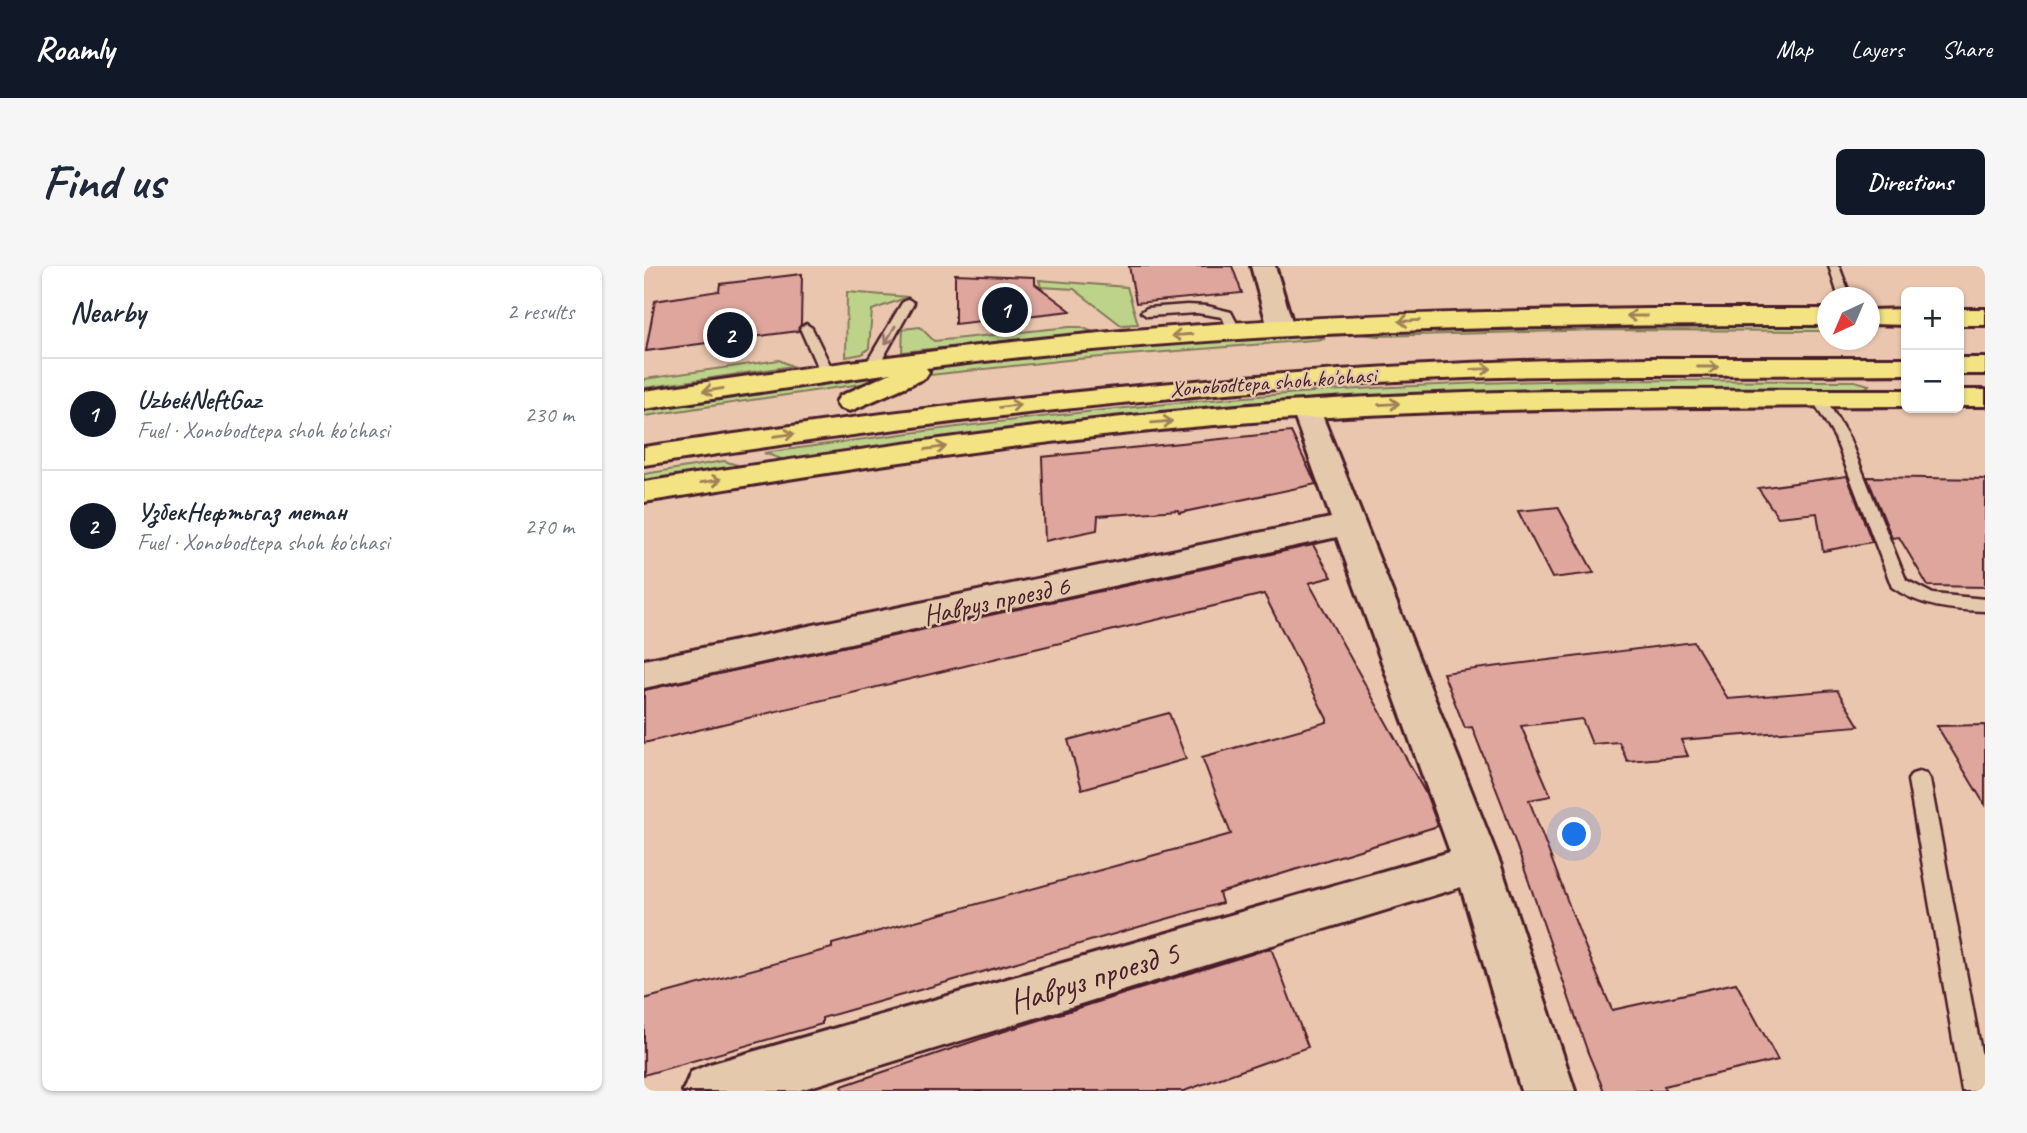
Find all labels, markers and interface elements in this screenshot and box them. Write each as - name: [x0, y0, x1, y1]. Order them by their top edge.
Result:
- text: Roamly: [35, 28, 114, 70]
- text: Map: [1776, 34, 1813, 64]
- text: Layers: [1851, 34, 1904, 64]
- text: Share: [1942, 34, 1992, 64]
- button: Directions: [1836, 149, 1985, 215]
- text: Find us: [42, 151, 164, 213]
- pin: 1: [982, 284, 1028, 336]
- north arrow: [1817, 287, 1880, 350]
- map controls: [1901, 287, 1964, 413]
- button: +: [1901, 287, 1964, 350]
- text: Nearby: [70, 293, 146, 331]
- text: 2 results: [507, 297, 574, 326]
- pin: 2: [707, 309, 753, 361]
- one-way arrow: [1626, 309, 1649, 323]
- one-way arrow: [1398, 314, 1421, 327]
- one-way arrow: [883, 324, 897, 344]
- one-way arrow: [1171, 329, 1194, 342]
- button: −: [1901, 350, 1964, 413]
- street label: Xonobodtepa shoh ko'chasi: [1169, 360, 1380, 404]
- one-way arrow: [1697, 360, 1720, 374]
- one-way arrow: [1469, 363, 1492, 376]
- text: UzbekNeftGaz: [137, 383, 261, 416]
- one-way arrow: [702, 384, 725, 397]
- one-way arrow: [1377, 398, 1400, 411]
- one-way arrow: [998, 399, 1021, 412]
- text: 1: [88, 400, 98, 429]
- text: 230 m: [525, 400, 574, 429]
- text: Fuel · Xonobodtepa shoh ko'chasi: [137, 416, 389, 445]
- one-way arrow: [1151, 416, 1173, 429]
- one-way arrow: [772, 429, 795, 442]
- one-way arrow: [925, 442, 947, 455]
- one-way arrow: [699, 474, 722, 487]
- text: УзбекНефтьгаз метан: [137, 495, 346, 528]
- text: 2: [88, 512, 98, 541]
- text: 270 m: [525, 512, 574, 541]
- text: Fuel · Xonobodtepa shoh ko'chasi: [137, 528, 389, 557]
- street label: Навруз проезд 6: [920, 567, 1074, 633]
- your location: [1557, 817, 1591, 851]
- street label: Навруз проезд 5: [1004, 931, 1186, 1023]

